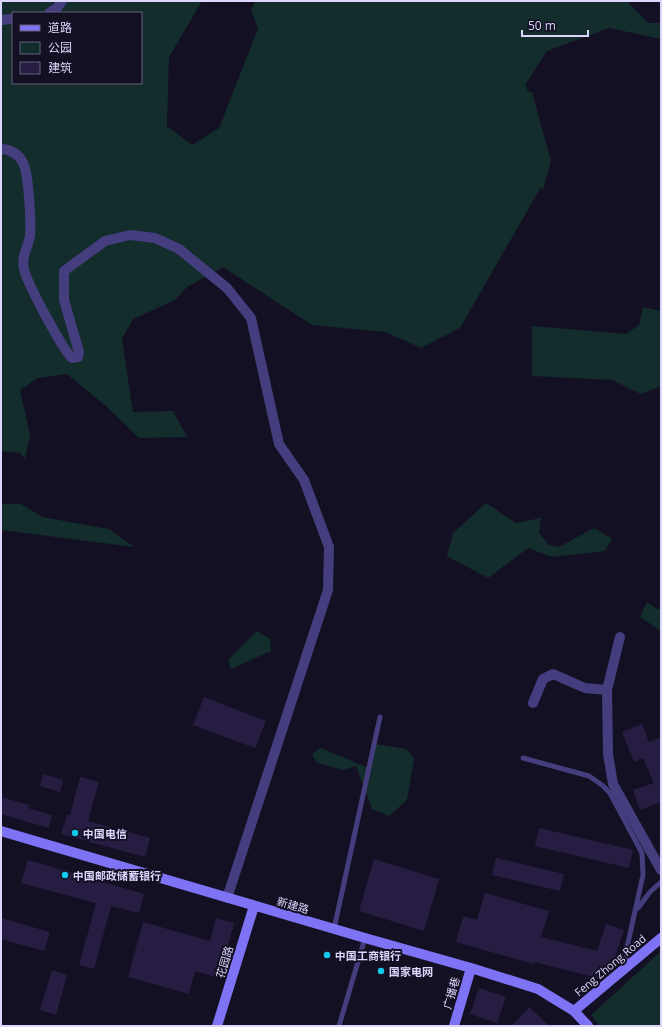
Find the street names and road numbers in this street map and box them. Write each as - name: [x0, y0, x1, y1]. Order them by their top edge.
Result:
- street label: 新建路: [275, 893, 311, 917]
- street label: Feng Zhong Road: [571, 931, 649, 999]
- street label: 花园路: [212, 944, 236, 980]
- street label: 广播巷: [439, 975, 463, 1011]

